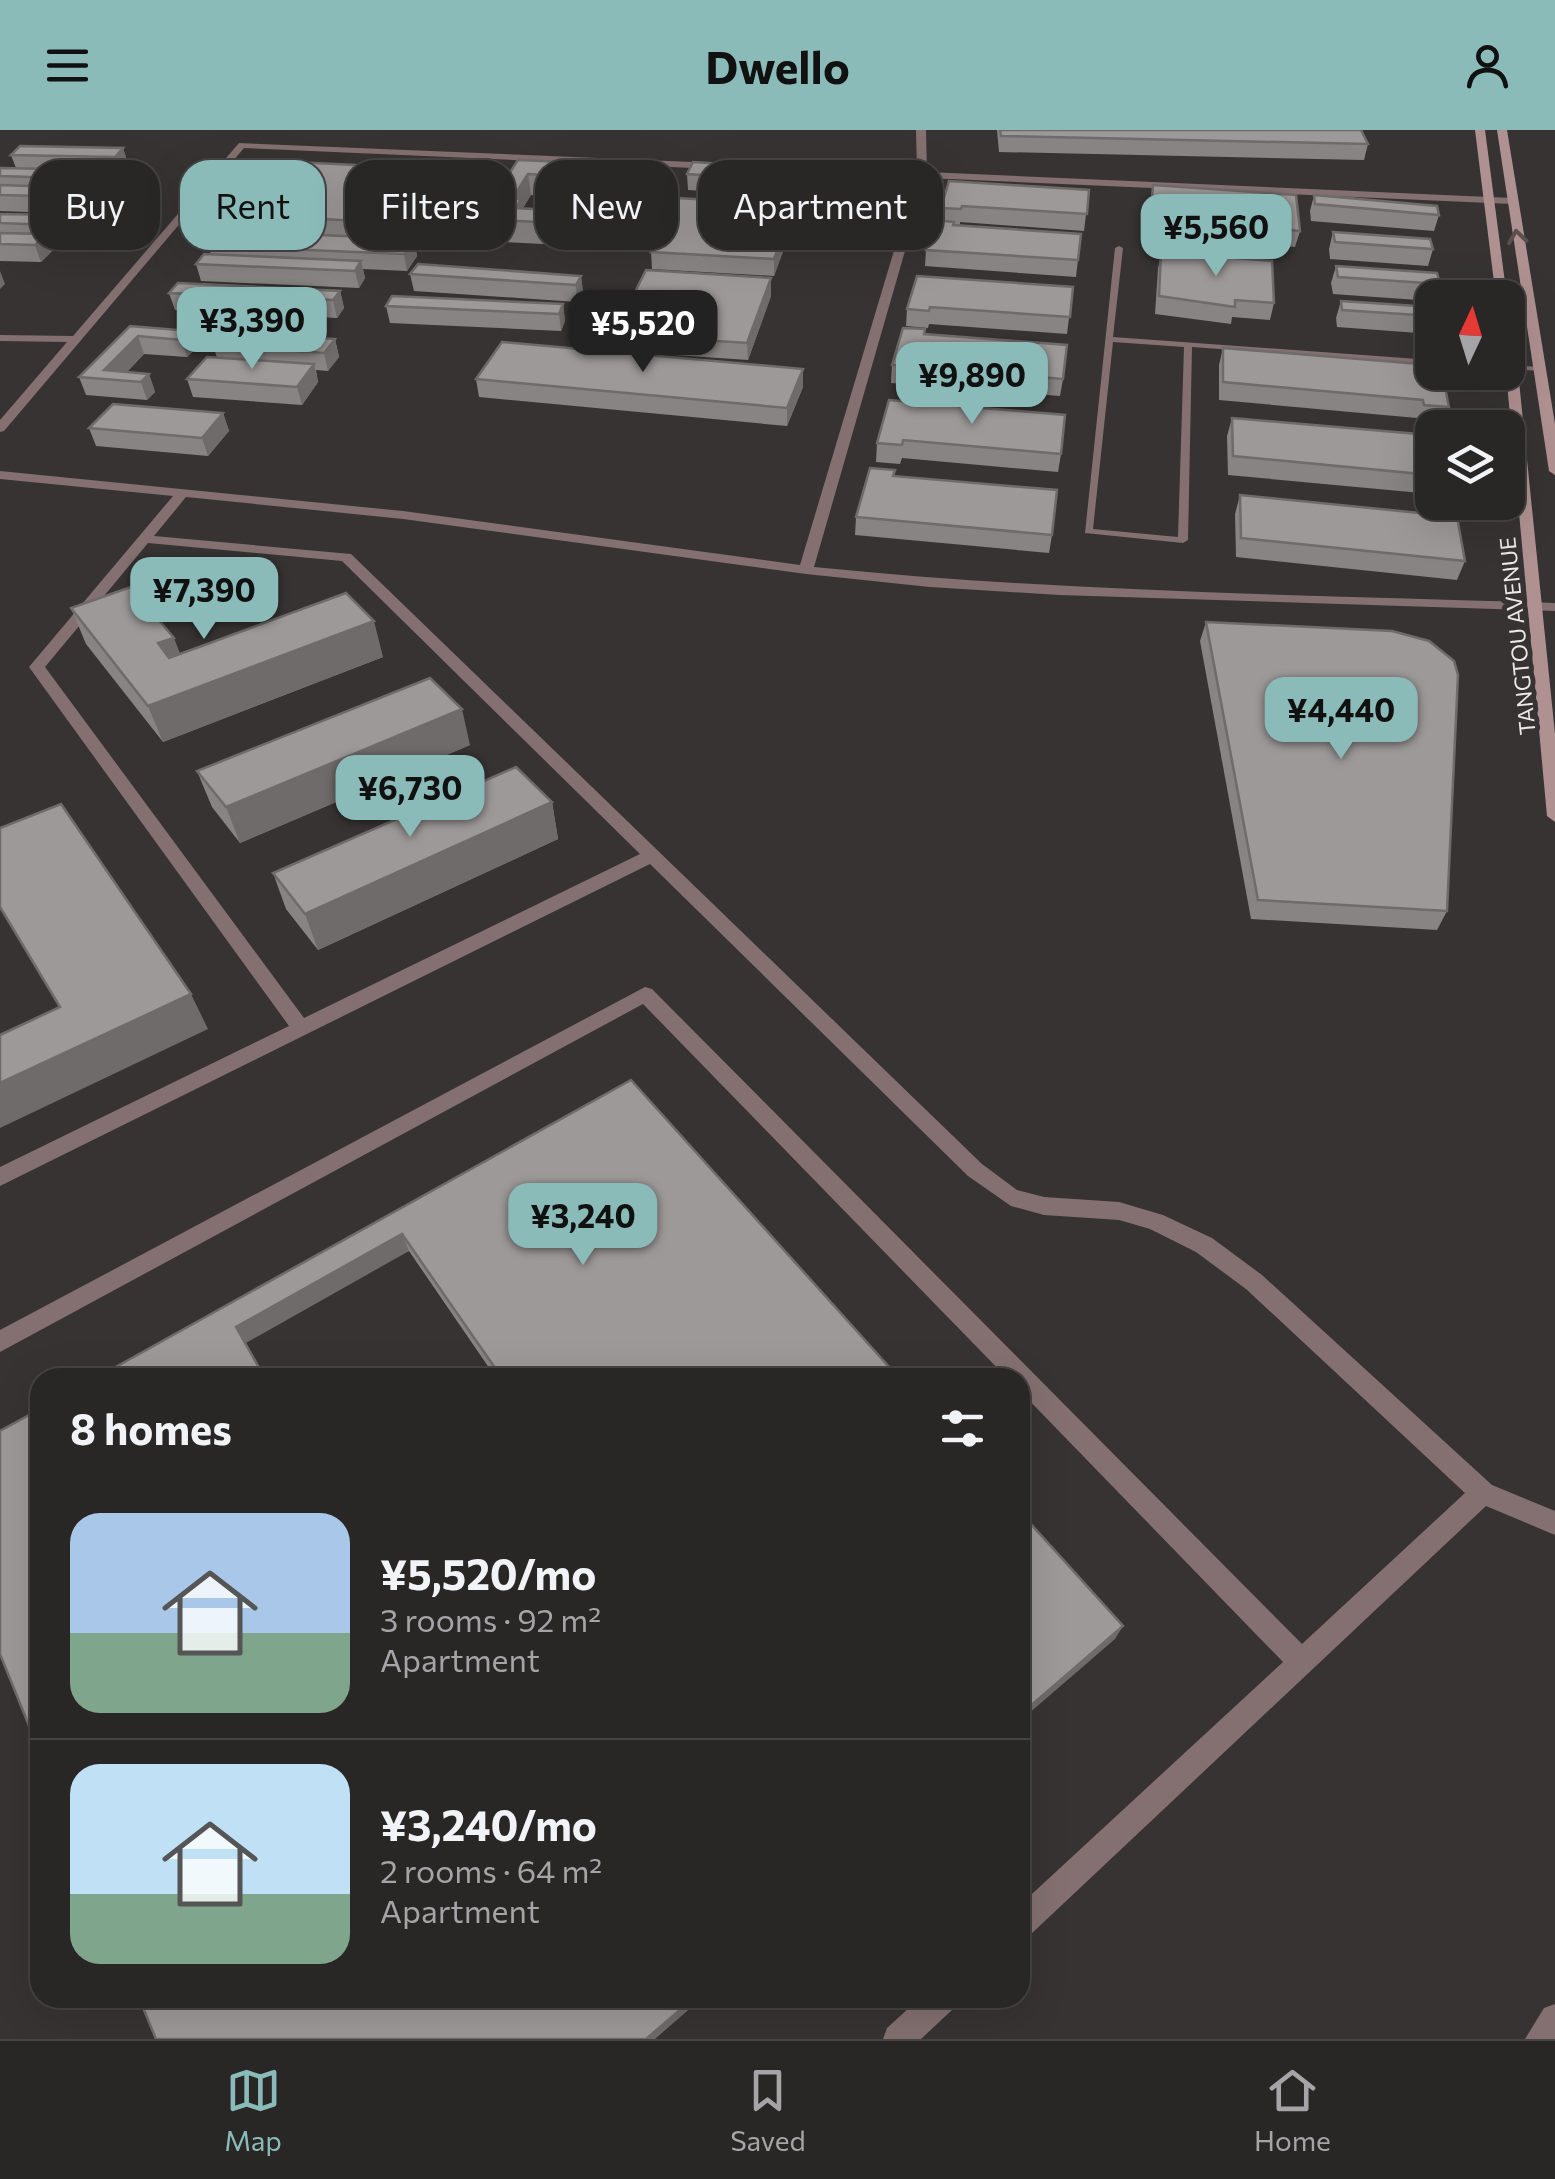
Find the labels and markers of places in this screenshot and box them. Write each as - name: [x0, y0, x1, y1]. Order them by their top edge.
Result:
- pin: ¥5,560: [1135, 194, 1297, 279]
- pin: ¥3,390: [171, 287, 333, 372]
- pin: ¥5,520: [562, 290, 724, 375]
- pin: ¥9,890: [891, 342, 1053, 427]
- pin: ¥7,390: [123, 557, 285, 642]
- pin: ¥4,440: [1260, 677, 1422, 762]
- pin: ¥6,730: [329, 755, 491, 840]
- pin: ¥3,240: [502, 1183, 664, 1268]

